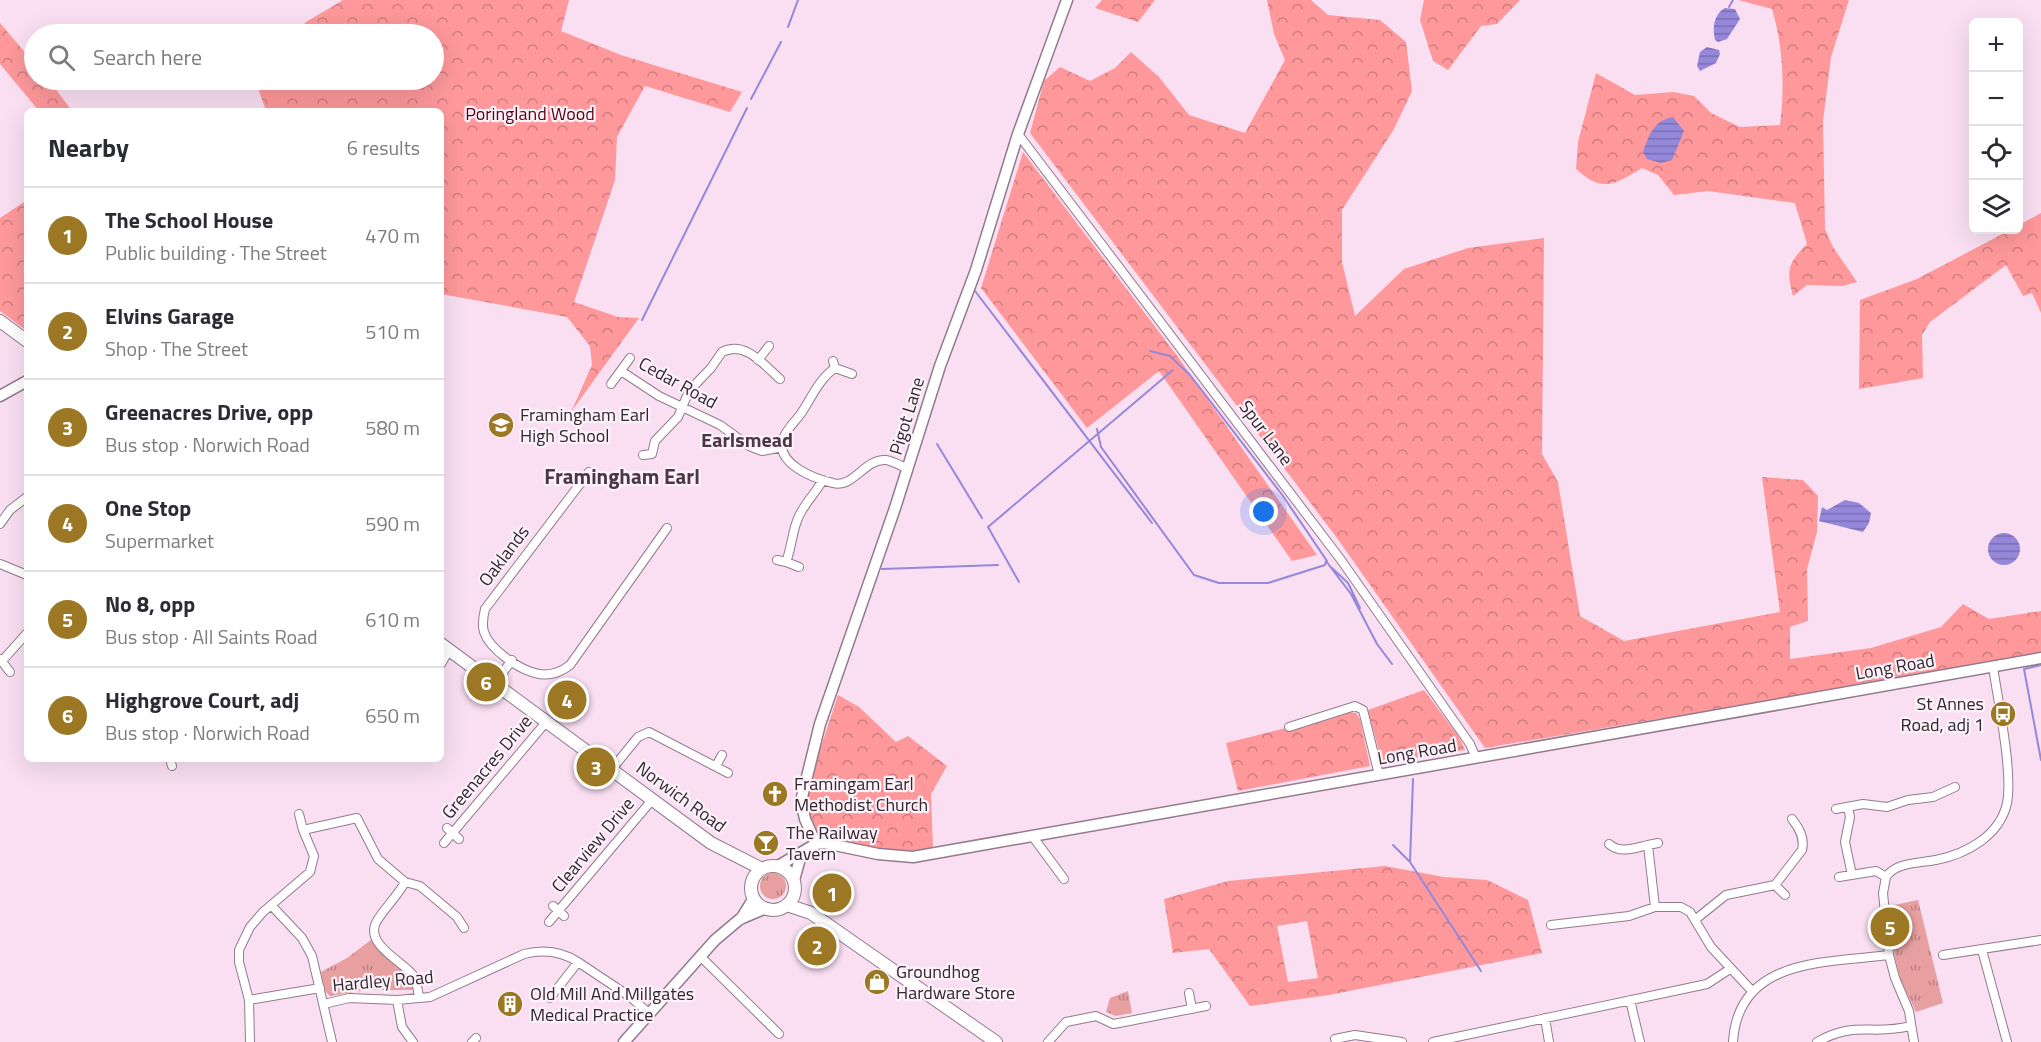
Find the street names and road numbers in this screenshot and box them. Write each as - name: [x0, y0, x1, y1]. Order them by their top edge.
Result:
- street label: Cedar Road: [634, 350, 723, 415]
- street label: Pigot Lane: [882, 374, 931, 458]
- street label: Spur Lane: [1233, 394, 1300, 471]
- street label: Oaklands: [472, 520, 536, 592]
- street label: Long Road: [1853, 646, 1937, 687]
- street label: Greenacres Drive: [435, 709, 538, 825]
- street label: Long Road: [1375, 731, 1459, 772]
- street label: Norwich Road: [631, 755, 732, 839]
- street label: Clearview Drive: [545, 791, 641, 898]
- street label: Hardley Road: [331, 963, 435, 998]

